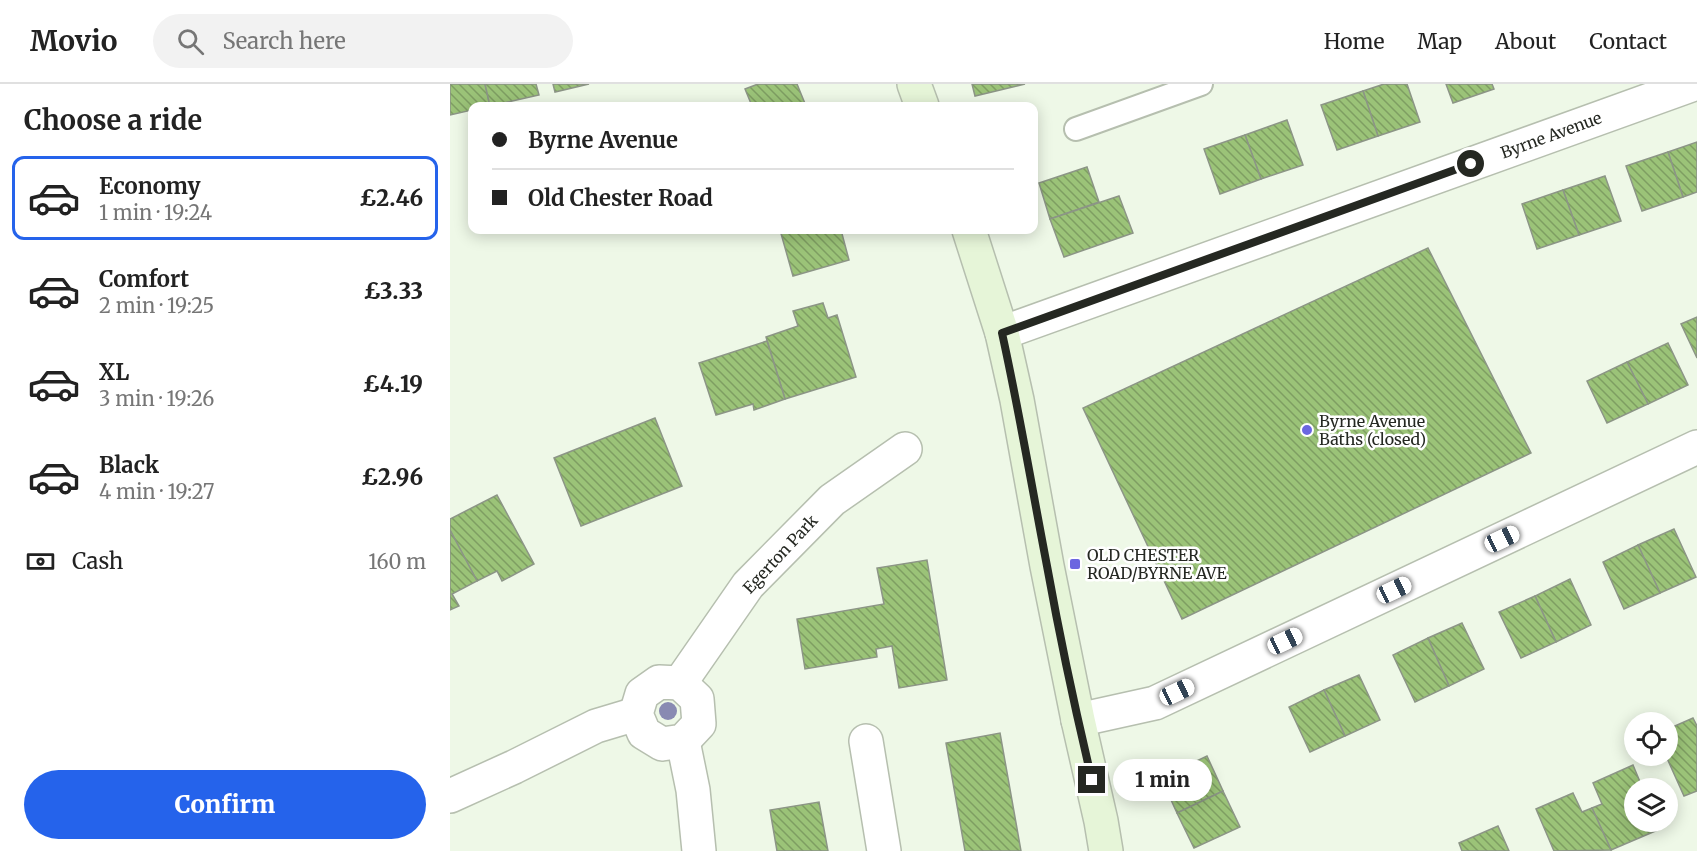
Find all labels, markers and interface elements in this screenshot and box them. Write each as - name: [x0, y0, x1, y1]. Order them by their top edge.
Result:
- search box: [153, 14, 573, 68]
- text: Movio: [30, 23, 117, 59]
- icon: search: [174, 25, 207, 58]
- text: Search here: [222, 27, 346, 55]
- text: Home: [1324, 28, 1384, 55]
- text: Map: [1417, 28, 1462, 55]
- text: About: [1495, 28, 1556, 55]
- text: Contact: [1589, 28, 1667, 55]
- text: Choose a ride: [24, 103, 202, 137]
- street label: Byrne Avenue: [1498, 107, 1604, 163]
- text: Byrne Avenue: [528, 126, 678, 154]
- route start: [1457, 150, 1484, 177]
- icon: car: [27, 171, 81, 225]
- text: Economy: [99, 172, 200, 200]
- text: £2.46: [360, 184, 423, 212]
- text: Old Chester Road: [528, 184, 713, 212]
- text: 1 min · 19:24: [99, 200, 212, 225]
- icon: car: [27, 264, 81, 318]
- text: Comfort: [99, 265, 189, 293]
- text: £3.33: [364, 277, 423, 305]
- text: 2 min · 19:25: [99, 293, 214, 318]
- icon: car: [27, 357, 81, 411]
- text: XL: [99, 358, 129, 386]
- text: £4.19: [363, 370, 423, 398]
- text: 3 min · 19:26: [99, 386, 214, 411]
- place label: Byrne Avenue Baths (closed): [1319, 411, 1426, 449]
- marker: Byrne Avenue Baths (closed): [1300, 423, 1314, 437]
- icon: car: [27, 450, 81, 504]
- text: Black: [99, 451, 159, 479]
- text: £2.96: [361, 463, 423, 491]
- text: 4 min · 19:27: [99, 479, 214, 504]
- street label: Egerton Park: [738, 510, 822, 598]
- car: [1482, 523, 1522, 555]
- icon: cash: [24, 545, 57, 578]
- place label: OLD CHESTER ROAD/BYRNE AVE: [1087, 545, 1228, 583]
- text: Cash: [72, 547, 123, 575]
- text: 160 m: [368, 549, 426, 574]
- marker: OLD CHESTER ROAD/BYRNE AVE: [1068, 557, 1082, 571]
- car: [1374, 574, 1414, 606]
- car: [1265, 625, 1305, 657]
- car: [1157, 676, 1197, 708]
- map controls: [1624, 712, 1678, 832]
- button: locate: [1624, 712, 1678, 766]
- callout: 1 min: [1113, 759, 1212, 801]
- route end: [1078, 766, 1105, 793]
- text: 1 min: [1135, 767, 1190, 792]
- button: Confirm: [24, 770, 426, 839]
- button: layers: [1624, 778, 1678, 832]

